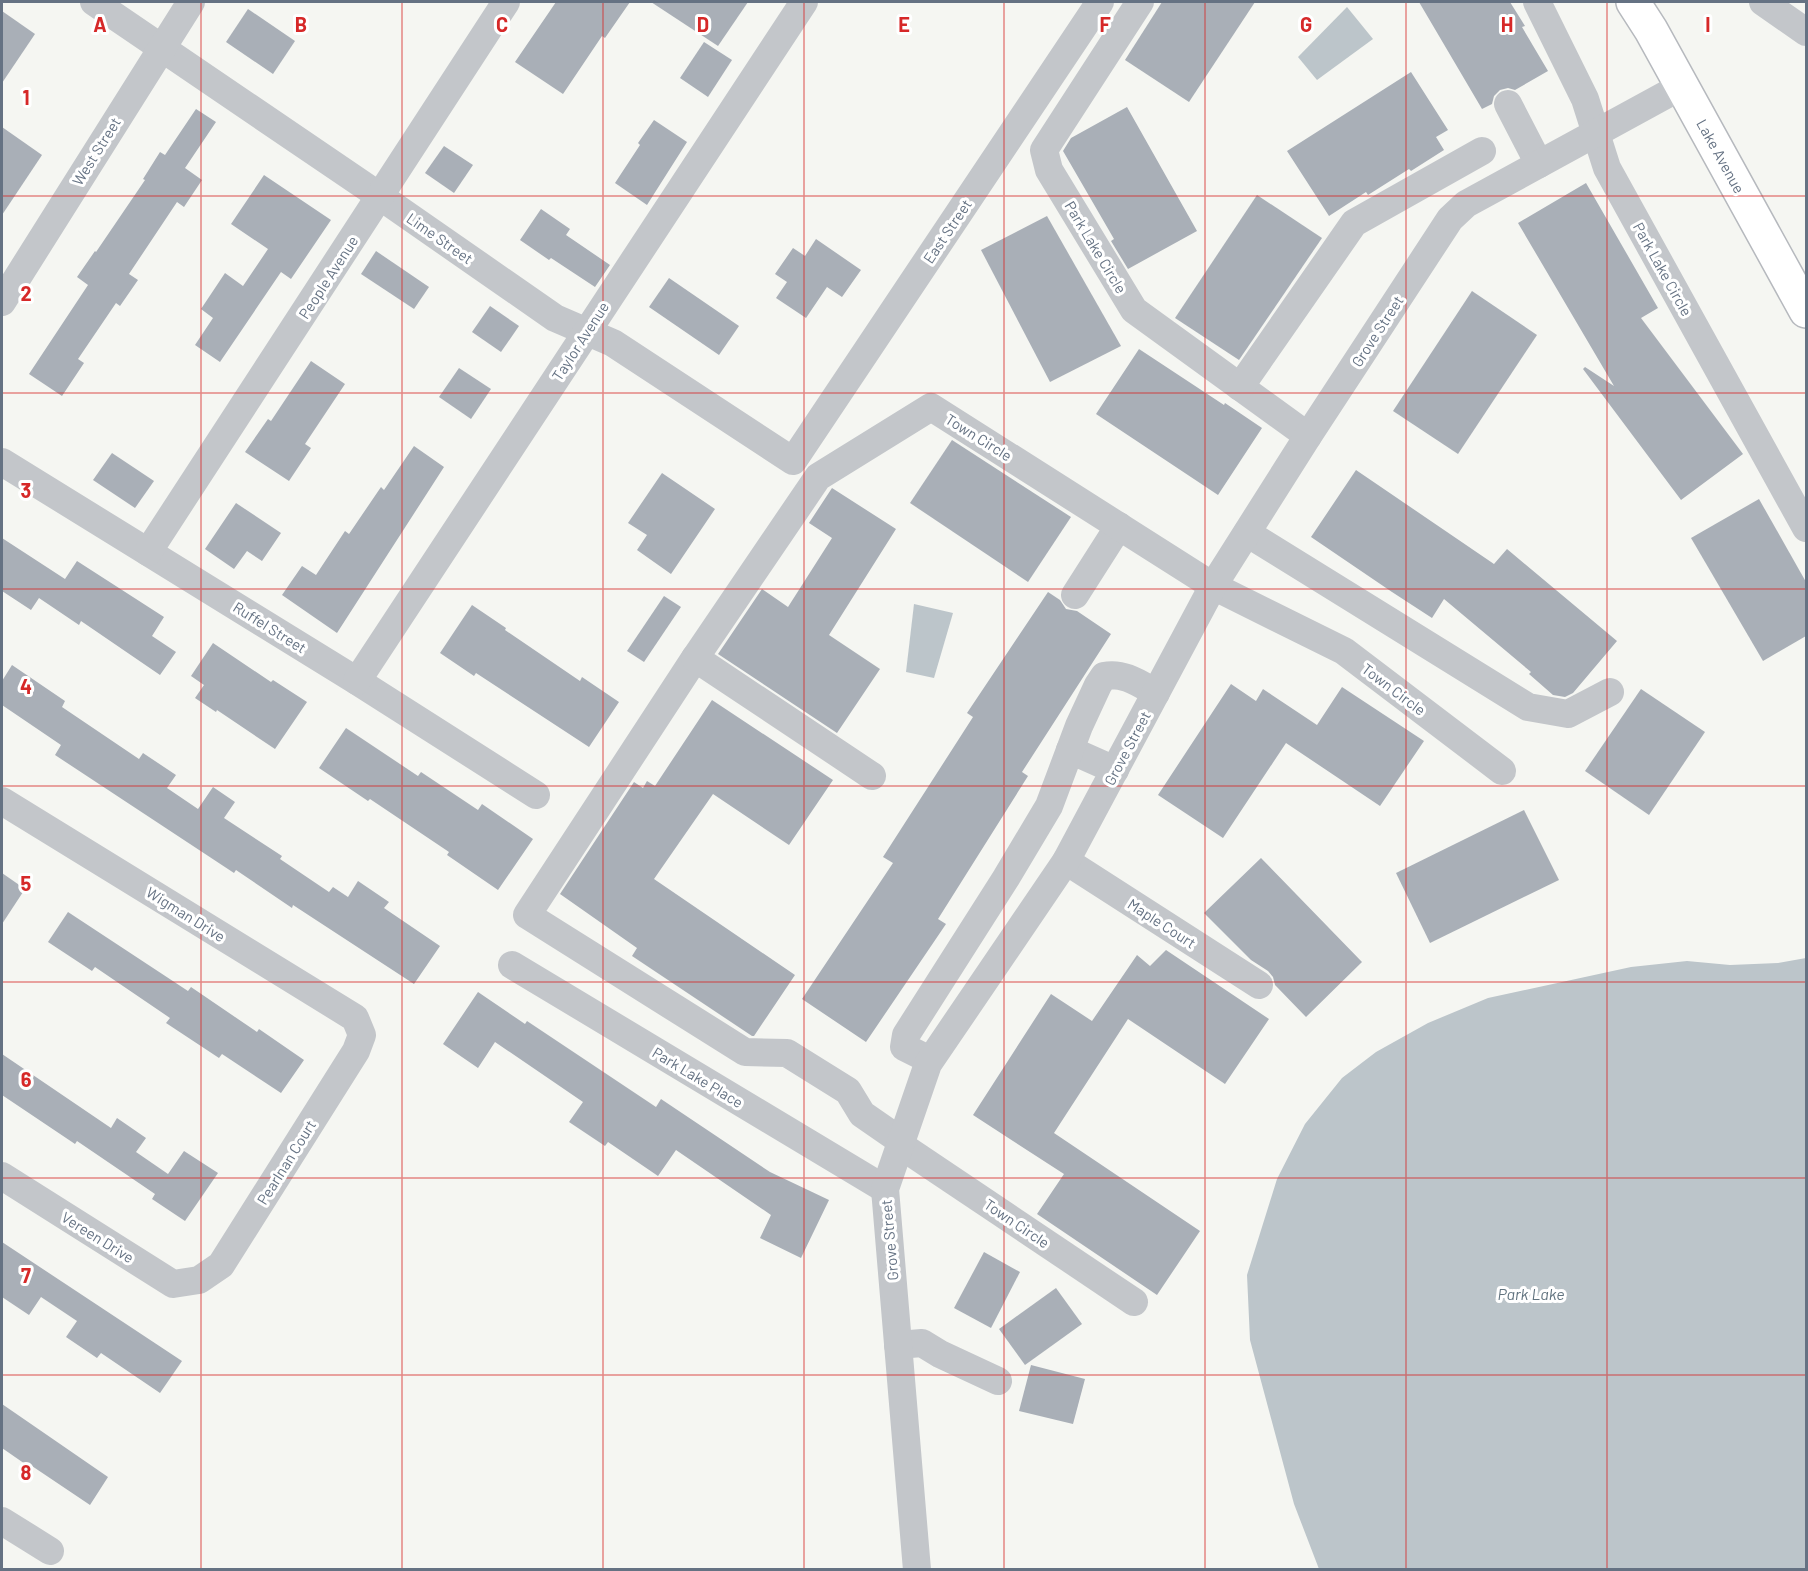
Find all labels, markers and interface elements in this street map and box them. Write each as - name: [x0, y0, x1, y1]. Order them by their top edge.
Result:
- text: A: [93, 12, 107, 36]
- text: B: [295, 12, 307, 36]
- text: C: [496, 12, 508, 36]
- text: D: [697, 12, 709, 36]
- text: E: [898, 12, 910, 36]
- text: F: [1099, 12, 1111, 36]
- text: G: [1300, 12, 1312, 36]
- text: H: [1501, 12, 1513, 36]
- text: I: [1705, 12, 1711, 36]
- text: 1: [22, 85, 30, 109]
- street label: West Street: [68, 114, 124, 188]
- street label: Lake Avenue: [1693, 116, 1749, 196]
- street label: East Street: [919, 196, 975, 266]
- street label: Park Lake Circle: [1061, 198, 1131, 296]
- street label: Lime Street: [403, 209, 477, 267]
- street label: Park Lake Circle: [1630, 219, 1696, 319]
- street label: People Avenue: [295, 232, 361, 322]
- text: 2: [20, 281, 32, 305]
- street label: Grove Street: [1347, 292, 1407, 370]
- street label: Taylor Avenue: [548, 298, 612, 384]
- street label: Town Circle: [943, 410, 1015, 464]
- text: 3: [21, 478, 31, 502]
- street label: Ruffel Street: [230, 597, 310, 657]
- street label: Town Circle: [1359, 659, 1429, 719]
- text: 4: [20, 674, 32, 698]
- street label: Grove Street: [1100, 708, 1154, 788]
- text: 5: [21, 871, 32, 895]
- street label: Wigman Drive: [143, 883, 229, 945]
- street label: Maple Court: [1125, 894, 1199, 952]
- street label: Park Lake Place: [649, 1043, 747, 1111]
- text: 6: [21, 1067, 32, 1091]
- street label: Pearlnan Court: [253, 1116, 319, 1208]
- street label: Town Circle: [981, 1195, 1053, 1251]
- street label: Grove Street: [876, 1199, 902, 1281]
- street label: Vereen Drive: [58, 1208, 138, 1266]
- text: 7: [21, 1263, 31, 1287]
- water label: Park Lake: [1497, 1284, 1565, 1303]
- text: 8: [21, 1460, 32, 1484]

